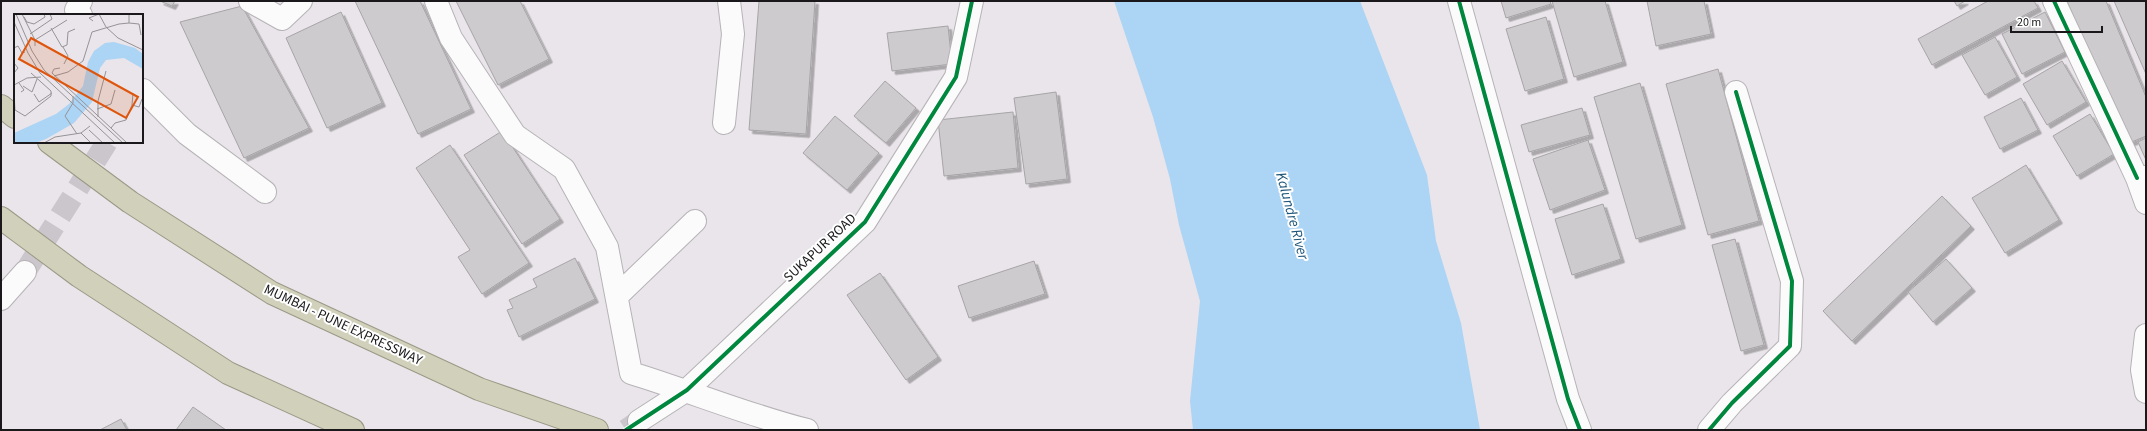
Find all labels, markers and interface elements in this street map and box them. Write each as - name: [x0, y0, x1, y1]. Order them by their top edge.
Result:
- scale bar: [2011, 8, 2102, 34]
- inset map: [14, 14, 143, 143]
- text: 20 m: [2017, 14, 2041, 31]
- water label: Kalundre River: [1270, 170, 1314, 263]
- street label: SUKAPUR ROAD: [779, 209, 861, 287]
- street label: MUMBAI - PUNE EXPRESSWAY: [261, 279, 426, 371]

